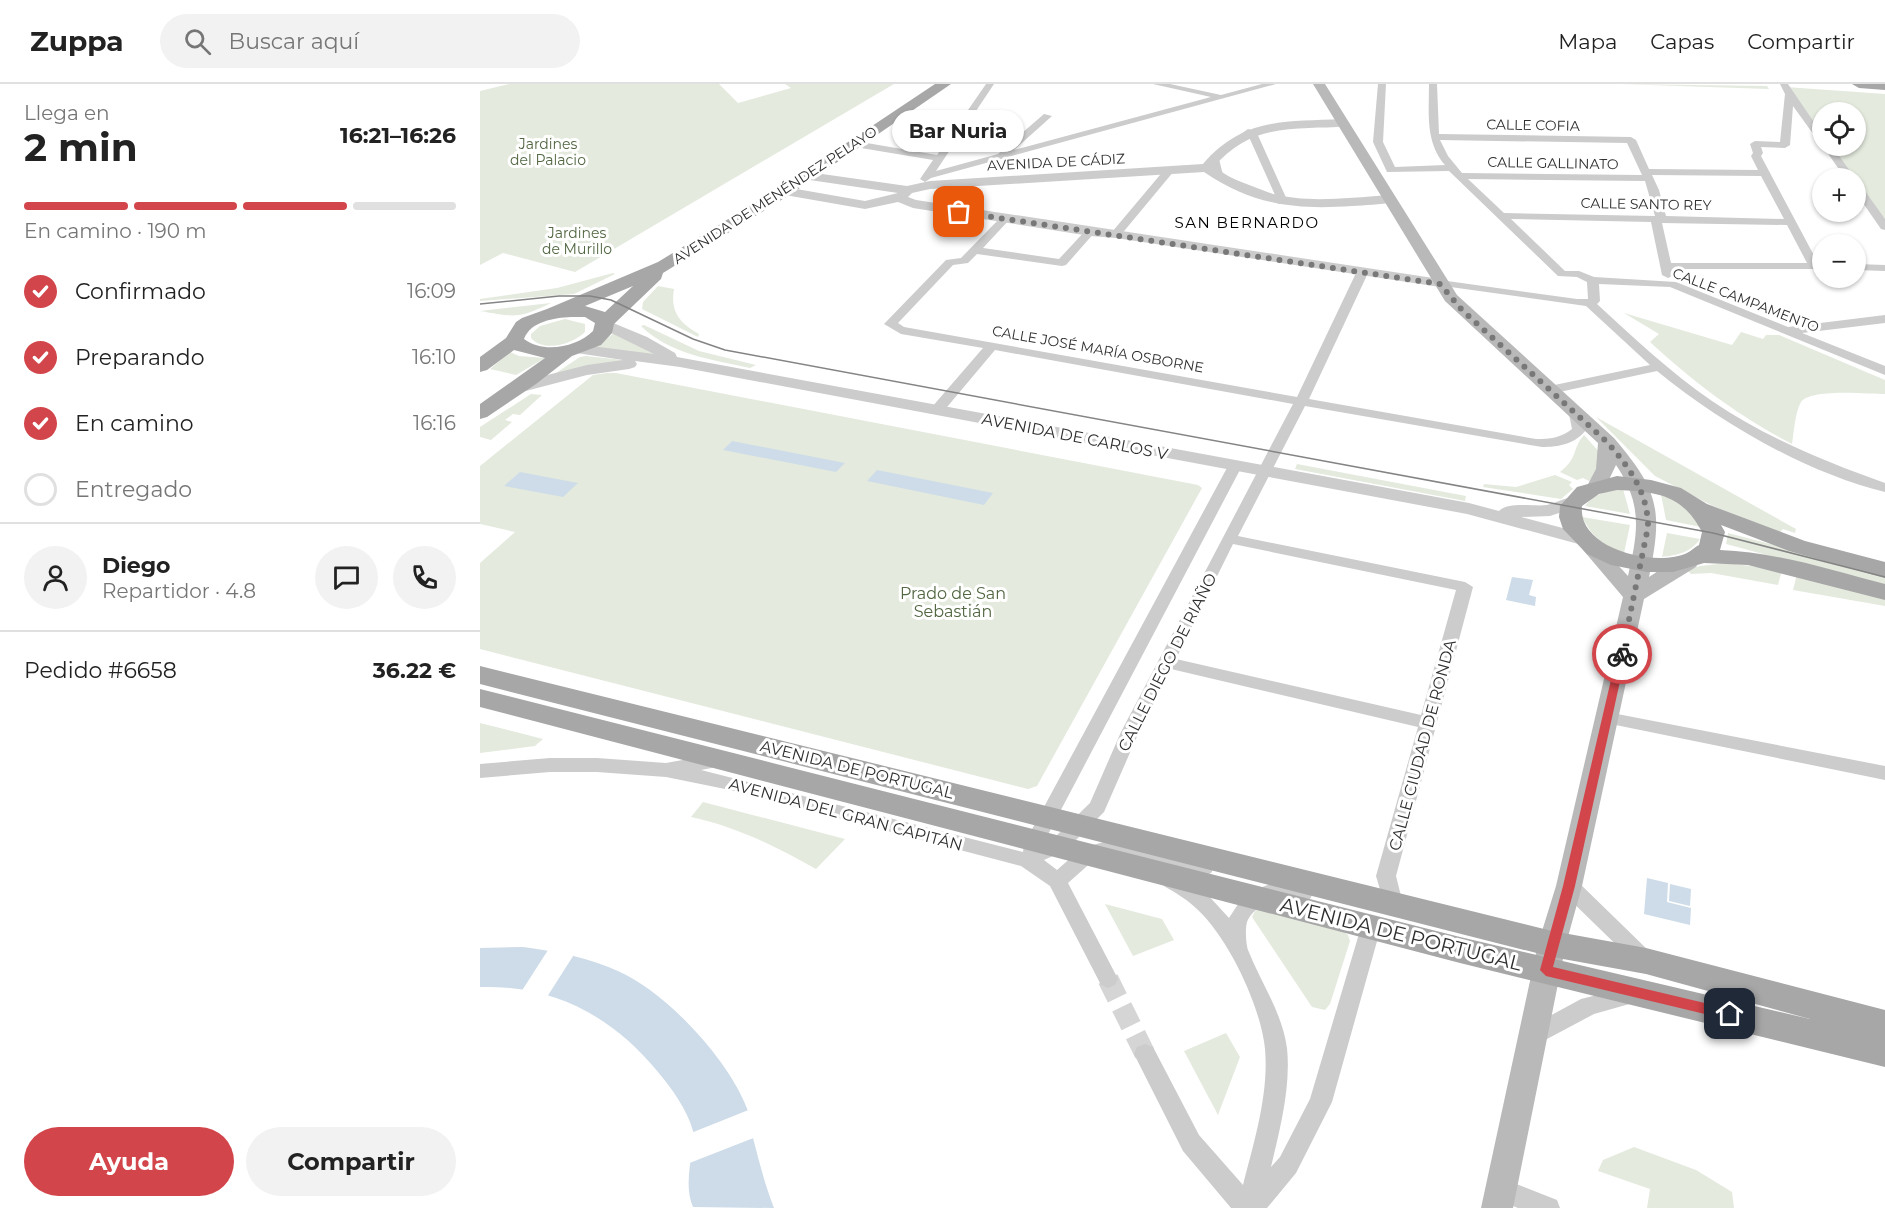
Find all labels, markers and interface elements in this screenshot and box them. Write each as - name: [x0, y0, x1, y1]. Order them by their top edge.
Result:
- search box: [160, 14, 580, 68]
- text: Zuppa: [30, 24, 124, 58]
- icon: search: [181, 25, 214, 58]
- text: Buscar aquí: [229, 28, 359, 55]
- text: Mapa: [1558, 29, 1617, 54]
- text: Capas: [1650, 29, 1714, 54]
- text: Compartir: [1747, 29, 1855, 54]
- text: Llega en: [24, 101, 110, 125]
- map controls: [1812, 102, 1866, 288]
- button: locate: [1812, 102, 1866, 156]
- callout: Bar Nuria: [893, 110, 1025, 152]
- street label: CALLE COFIA: [1486, 115, 1581, 135]
- text: Bar Nuria: [909, 119, 1007, 143]
- text: 16:21–16:26: [340, 122, 456, 149]
- street label: AVENIDA DE MENÉNDEZ PELAYO: [670, 122, 881, 268]
- text: 2 min: [24, 123, 138, 171]
- park label: Jardines del Palacio: [510, 135, 586, 169]
- street label: AVENIDA DE CÁDIZ: [986, 149, 1126, 175]
- street label: CALLE GALLINATO: [1487, 153, 1619, 173]
- button: +: [1812, 168, 1866, 222]
- pin: [933, 186, 984, 237]
- street label: CALLE SANTO REY: [1580, 194, 1712, 214]
- icon: bag: [942, 195, 975, 228]
- district label: SAN BERNARDO: [1174, 213, 1320, 232]
- text: En camino · 190 m: [24, 219, 206, 243]
- park label: Jardines de Murillo: [542, 224, 612, 258]
- button: −: [1812, 234, 1866, 288]
- street label: CALLE CAMPAMENTO: [1670, 264, 1822, 336]
- icon: check: [24, 275, 57, 308]
- text: Confirmado: [75, 278, 206, 305]
- text: 16:09: [407, 279, 456, 303]
- street label: CALLE JOSÉ MARÍA OSBORNE: [991, 322, 1205, 376]
- icon: check: [24, 341, 57, 374]
- text: Preparando: [75, 344, 204, 371]
- text: 16:10: [412, 345, 456, 369]
- icon: check: [24, 407, 57, 440]
- street label: AVENIDA DE CARLOS V: [980, 409, 1170, 464]
- text: En camino: [75, 410, 194, 437]
- text: 16:16: [413, 411, 456, 435]
- text: Entregado: [75, 476, 192, 503]
- button: person: [24, 546, 87, 609]
- button: chat: [315, 546, 378, 609]
- button: phone: [393, 546, 456, 609]
- text: Diego: [102, 552, 171, 579]
- street label: CALLE DIEGO DE RIAÑO: [1114, 570, 1221, 754]
- text: Repartidor · 4.8: [102, 579, 256, 603]
- park label: Prado de San Sebastián: [900, 584, 1006, 621]
- courier: [1592, 624, 1652, 684]
- street label: CALLE CIUDAD DE RONDA: [1385, 637, 1460, 853]
- icon: bike: [1606, 638, 1639, 671]
- text: Pedido #6658: [24, 657, 177, 684]
- text: 36.22 €: [373, 657, 456, 684]
- street label: AVENIDA DE PORTUGAL: [758, 736, 956, 803]
- street label: AVENIDA DEL GRAN CAPITÁN: [727, 774, 965, 855]
- street label: AVENIDA DE PORTUGAL: [1278, 892, 1524, 976]
- pin: [1704, 988, 1755, 1039]
- icon: home: [1713, 997, 1746, 1030]
- button: Ayuda: [24, 1127, 234, 1196]
- button: Compartir: [246, 1127, 456, 1196]

